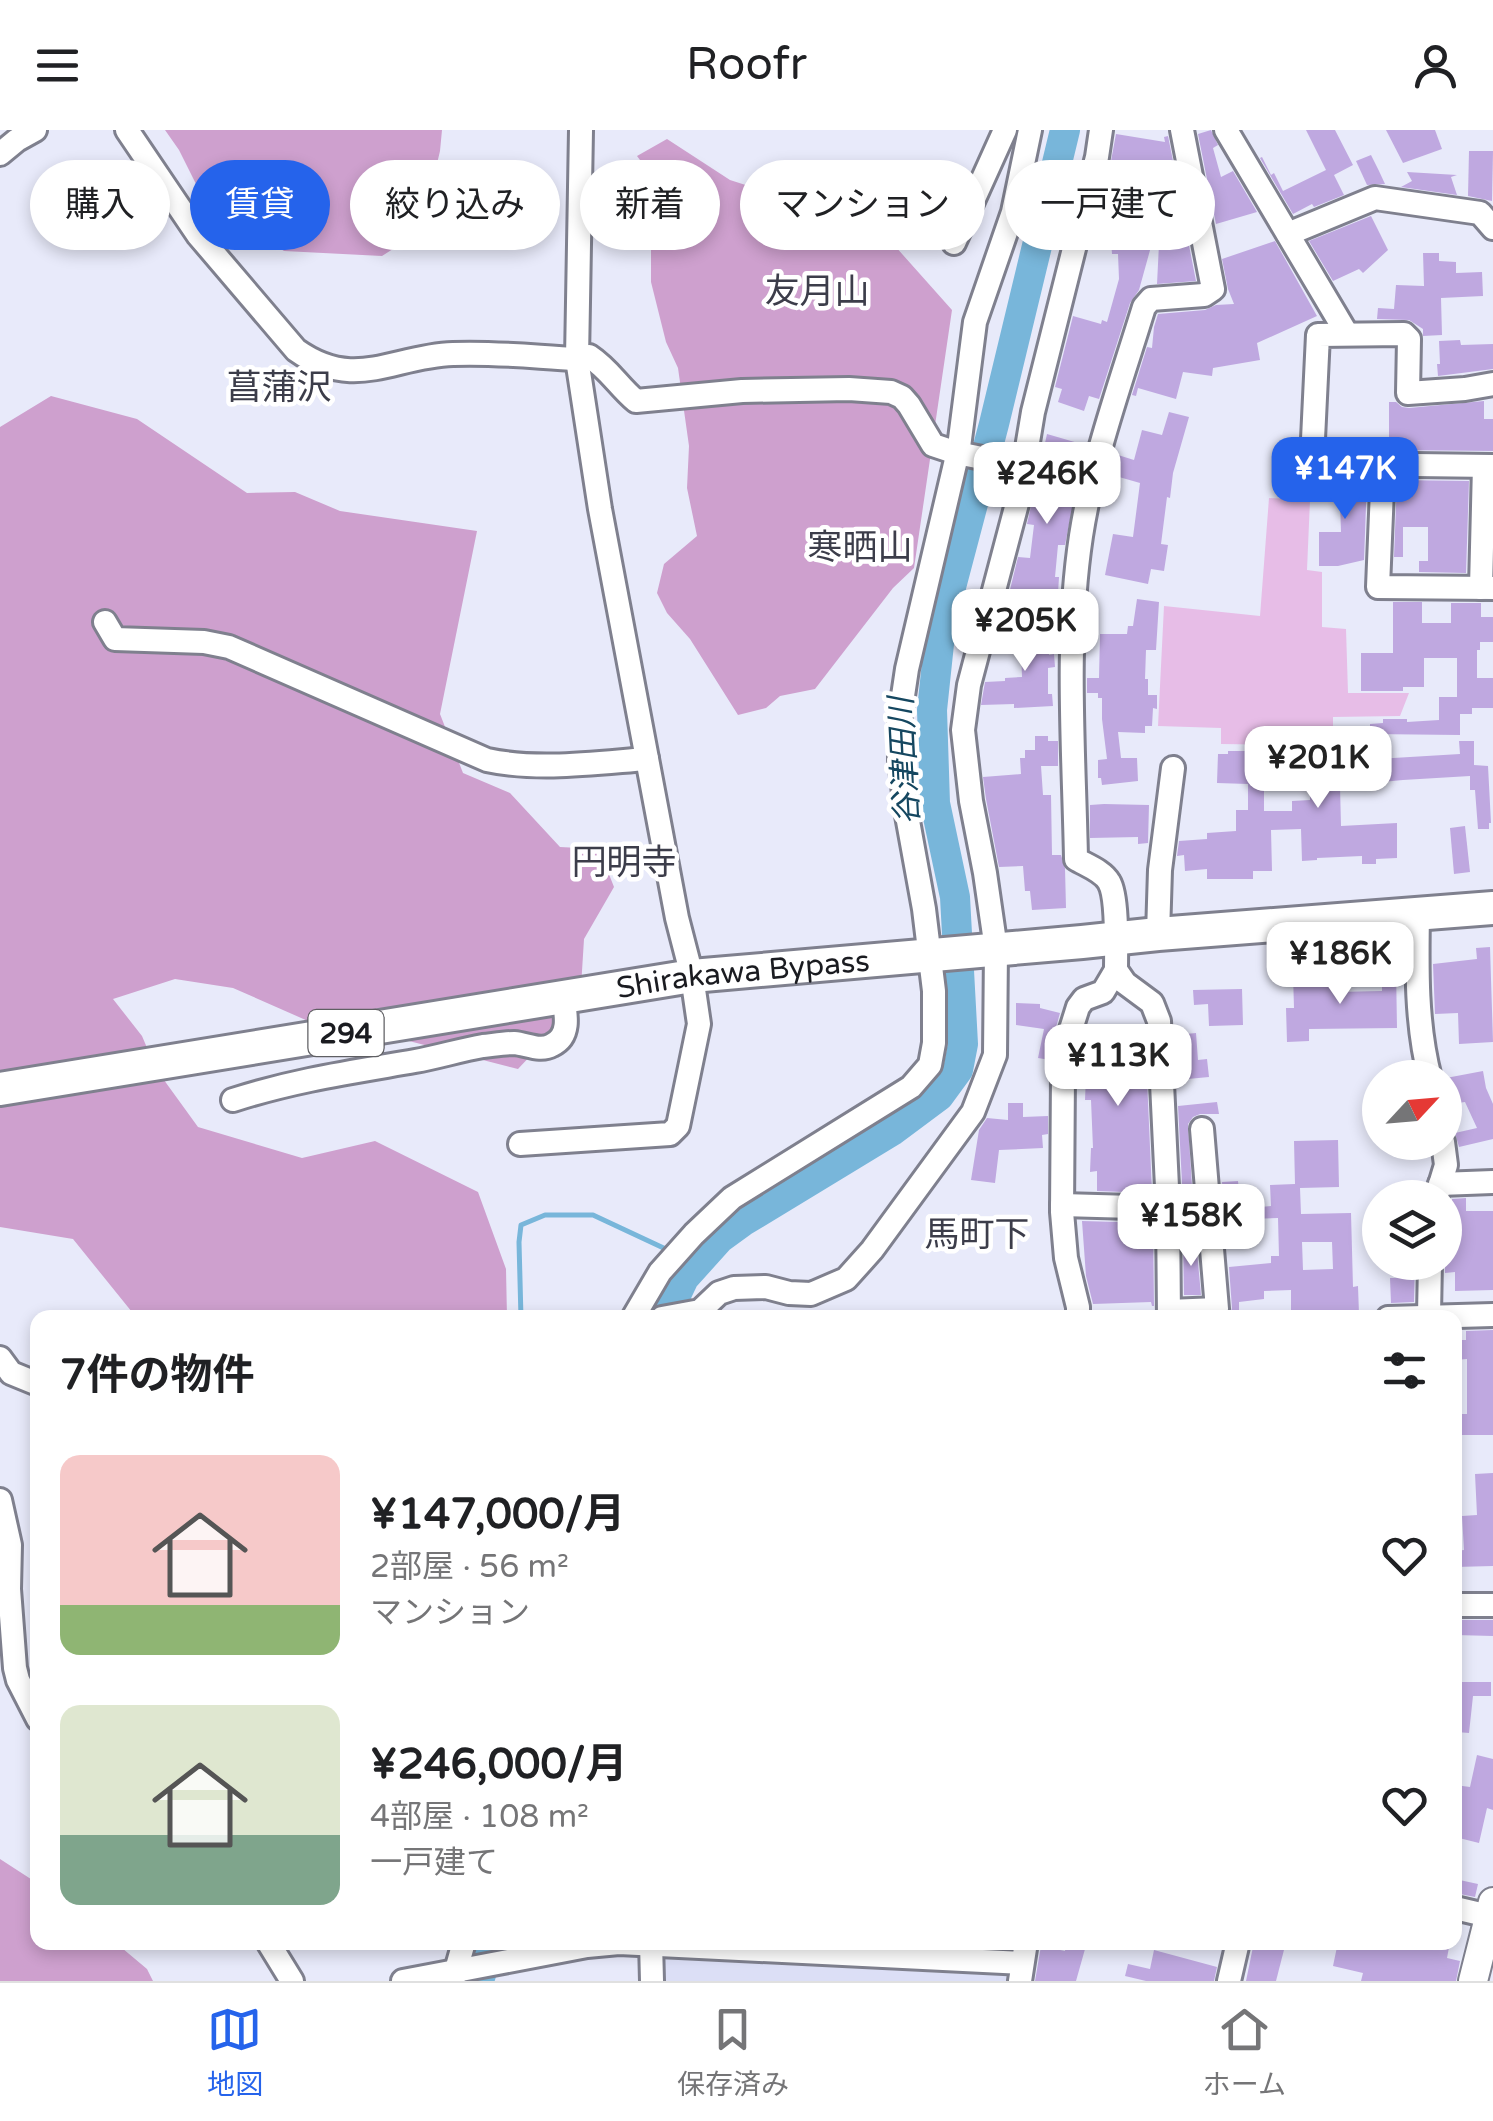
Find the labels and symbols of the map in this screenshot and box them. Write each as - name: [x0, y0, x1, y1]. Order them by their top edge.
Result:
- district label: 友月山: [764, 271, 870, 313]
- district label: 菖蒲沢: [226, 367, 332, 409]
- pin: ¥147K: [1275, 437, 1415, 522]
- pin: ¥246K: [977, 442, 1117, 527]
- district label: 寒晒山: [807, 527, 913, 569]
- pin: ¥205K: [955, 589, 1095, 674]
- water label: 谷津田川: [883, 693, 927, 826]
- pin: ¥201K: [1248, 726, 1388, 811]
- district label: 円明寺: [571, 842, 677, 884]
- pin: ¥186K: [1270, 922, 1410, 1007]
- street label: Shirakawa Bypass: [614, 943, 871, 1007]
- road number: 294: [308, 1010, 384, 1056]
- pin: ¥113K: [1048, 1024, 1188, 1109]
- north arrow: [1362, 1060, 1462, 1160]
- pin: ¥158K: [1121, 1184, 1261, 1269]
- district label: 馬町下: [924, 1214, 1030, 1256]

